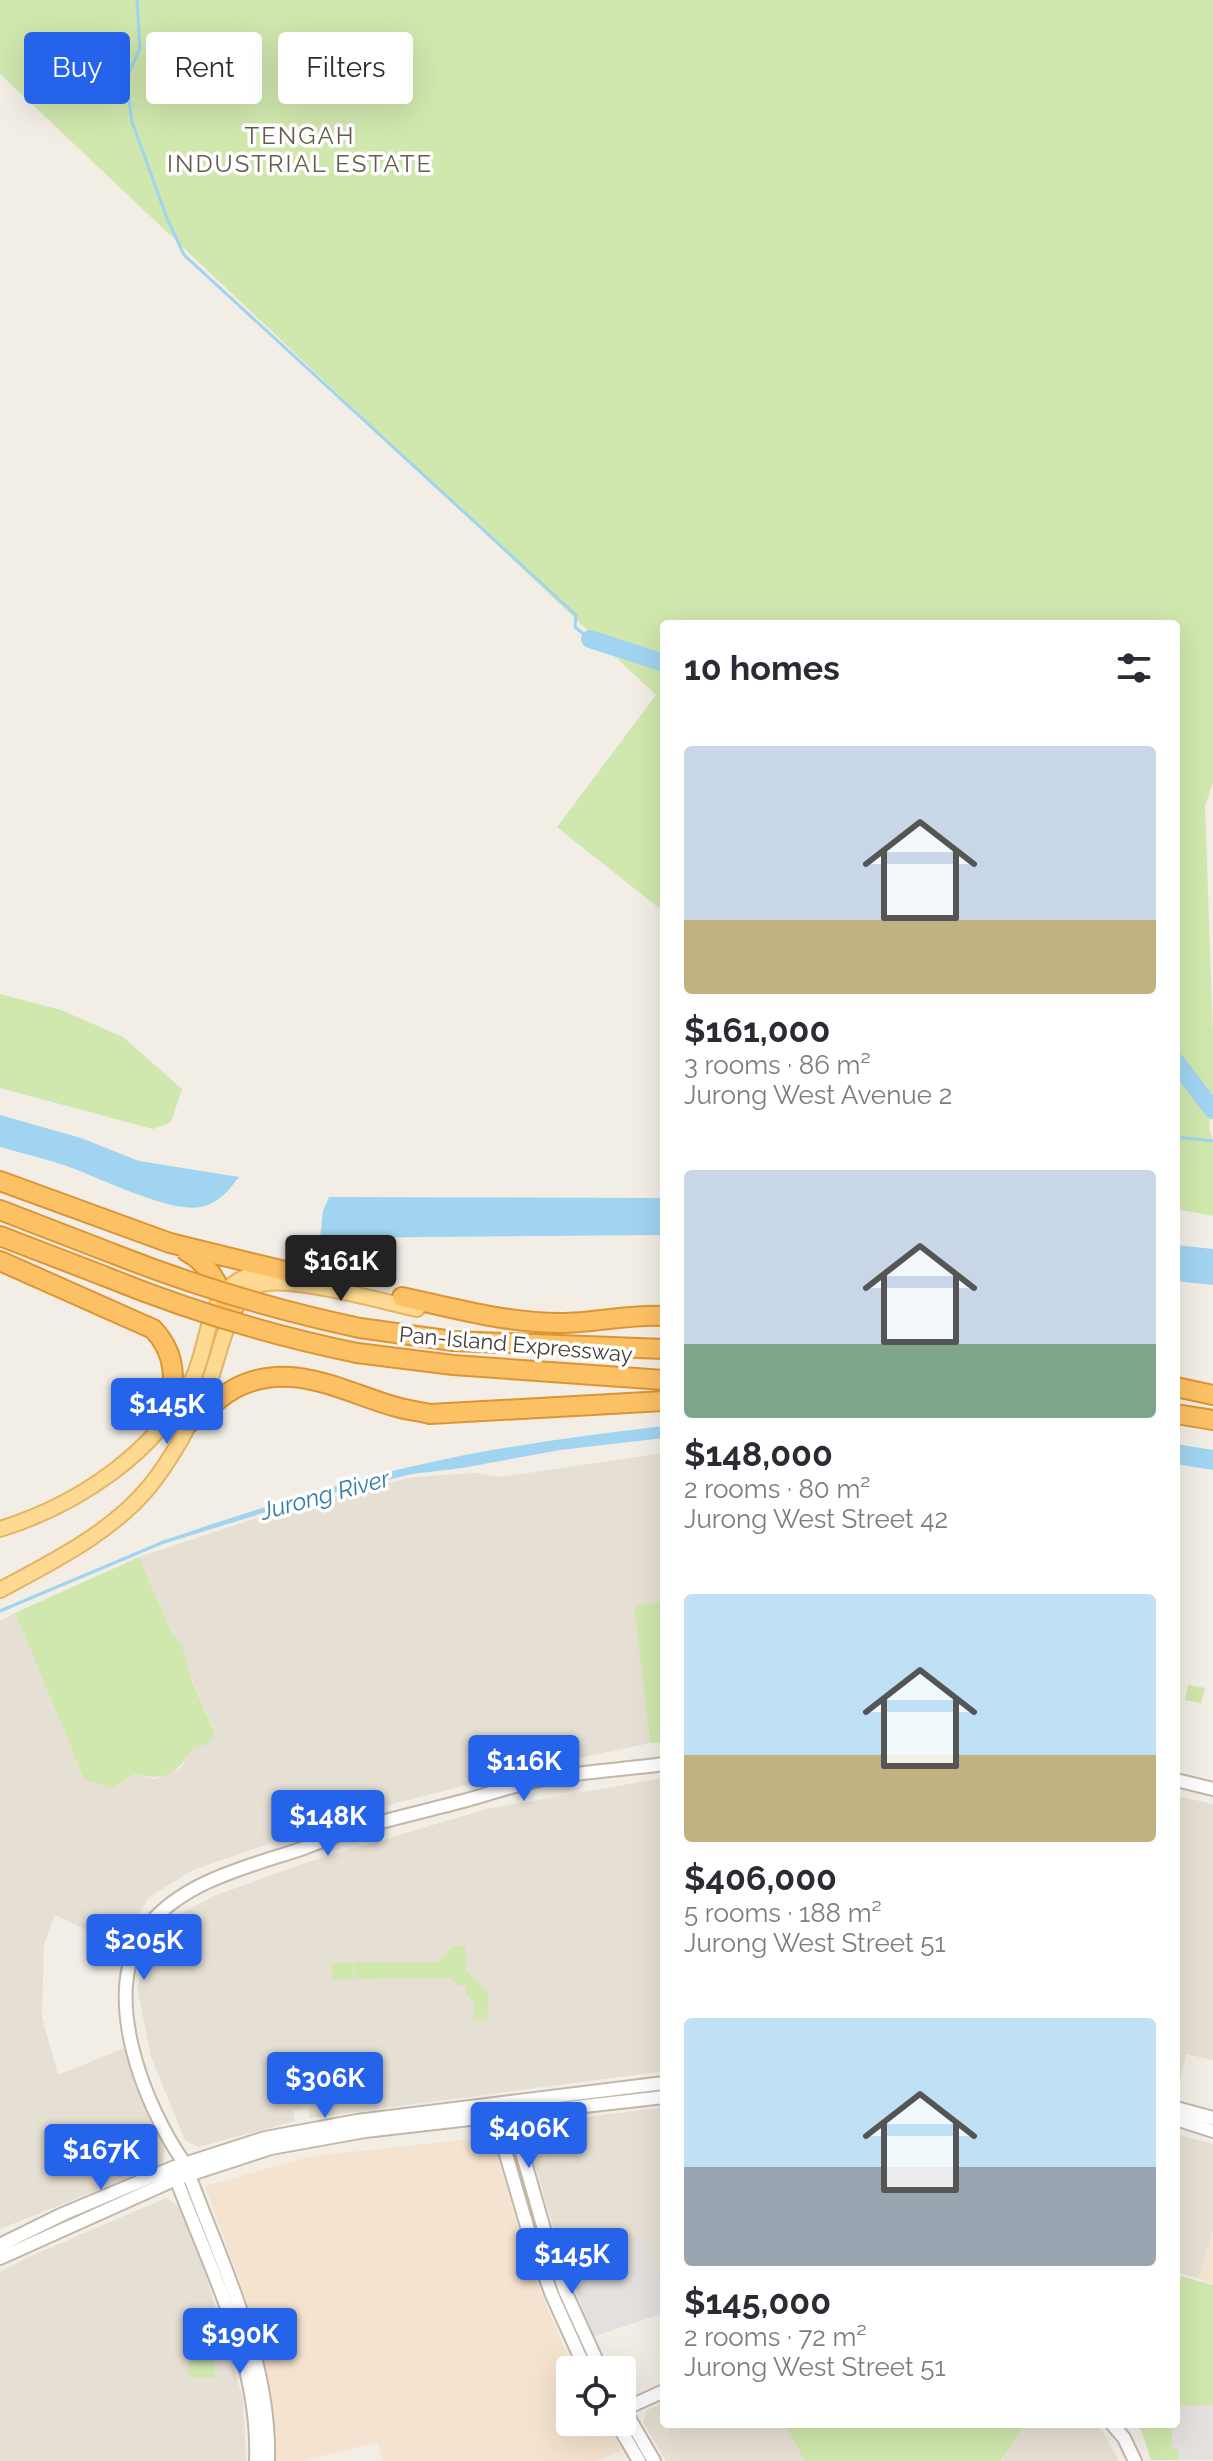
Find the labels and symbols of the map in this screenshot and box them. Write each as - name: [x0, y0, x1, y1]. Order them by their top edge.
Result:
- district label: TENGAH INDUSTRIAL ESTATE: [167, 121, 433, 178]
- pin: $161K: [285, 1235, 397, 1303]
- street label: Pan-Island Expressway: [398, 1321, 634, 1367]
- pin: $145K: [111, 1378, 223, 1446]
- water label: Jurong River: [256, 1463, 393, 1526]
- pin: $116K: [468, 1735, 580, 1803]
- pin: $148K: [272, 1790, 384, 1858]
- pin: $205K: [88, 1914, 200, 1982]
- pin: $306K: [269, 2052, 381, 2120]
- pin: $406K: [473, 2102, 585, 2170]
- pin: $167K: [45, 2124, 157, 2192]
- pin: $145K: [516, 2228, 628, 2296]
- pin: $190K: [184, 2308, 296, 2376]

